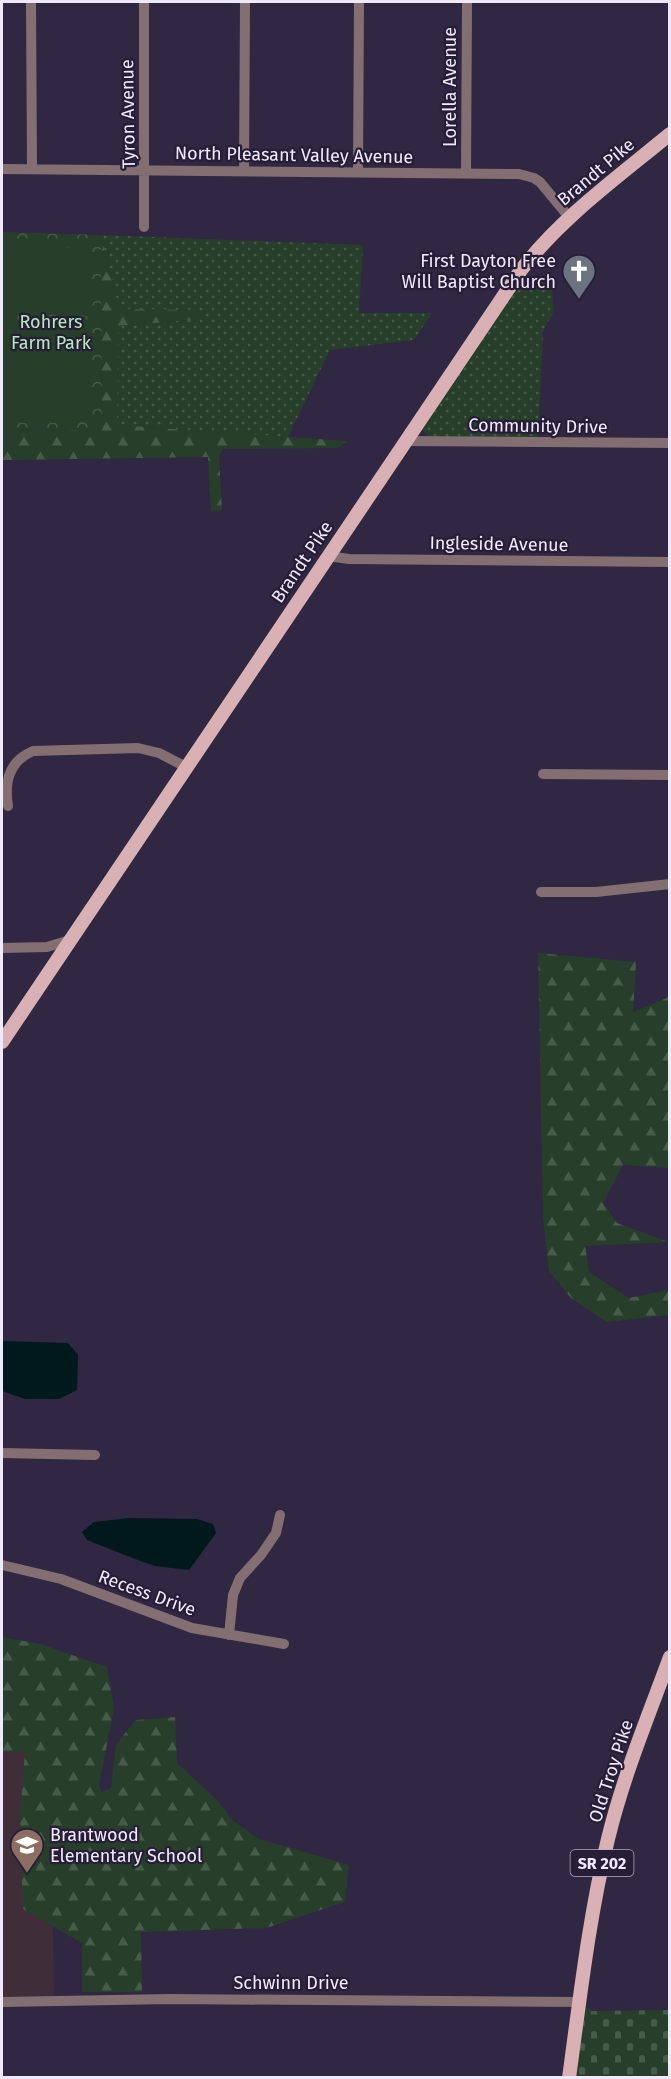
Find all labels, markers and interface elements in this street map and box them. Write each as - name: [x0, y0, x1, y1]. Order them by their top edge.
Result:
- street label: Lorella Avenue: [439, 27, 461, 147]
- street label: Tyron Avenue: [116, 59, 140, 169]
- street label: Brandt Pike: [553, 133, 639, 211]
- street label: North Pleasant Valley Avenue: [175, 142, 413, 168]
- place label: First Dayton Free Will Baptist Church: [402, 250, 556, 293]
- church icon: First Dayton Free Will Baptist Church: [561, 253, 597, 300]
- park label: Rohrers Farm Park: [11, 311, 92, 354]
- street label: Community Drive: [468, 414, 608, 438]
- street label: Brandt Pike: [267, 517, 337, 607]
- street label: Ingleside Avenue: [429, 532, 569, 556]
- street label: Recess Drive: [95, 1565, 199, 1621]
- street label: Old Troy Pike: [584, 1717, 638, 1825]
- place label: Brantwood Elementary School: [50, 1824, 202, 1867]
- school or university icon: Brantwood Elementary School: [9, 1827, 45, 1874]
- road number: SR 202: [570, 1850, 634, 1876]
- street label: Schwinn Drive: [233, 1972, 349, 1994]

